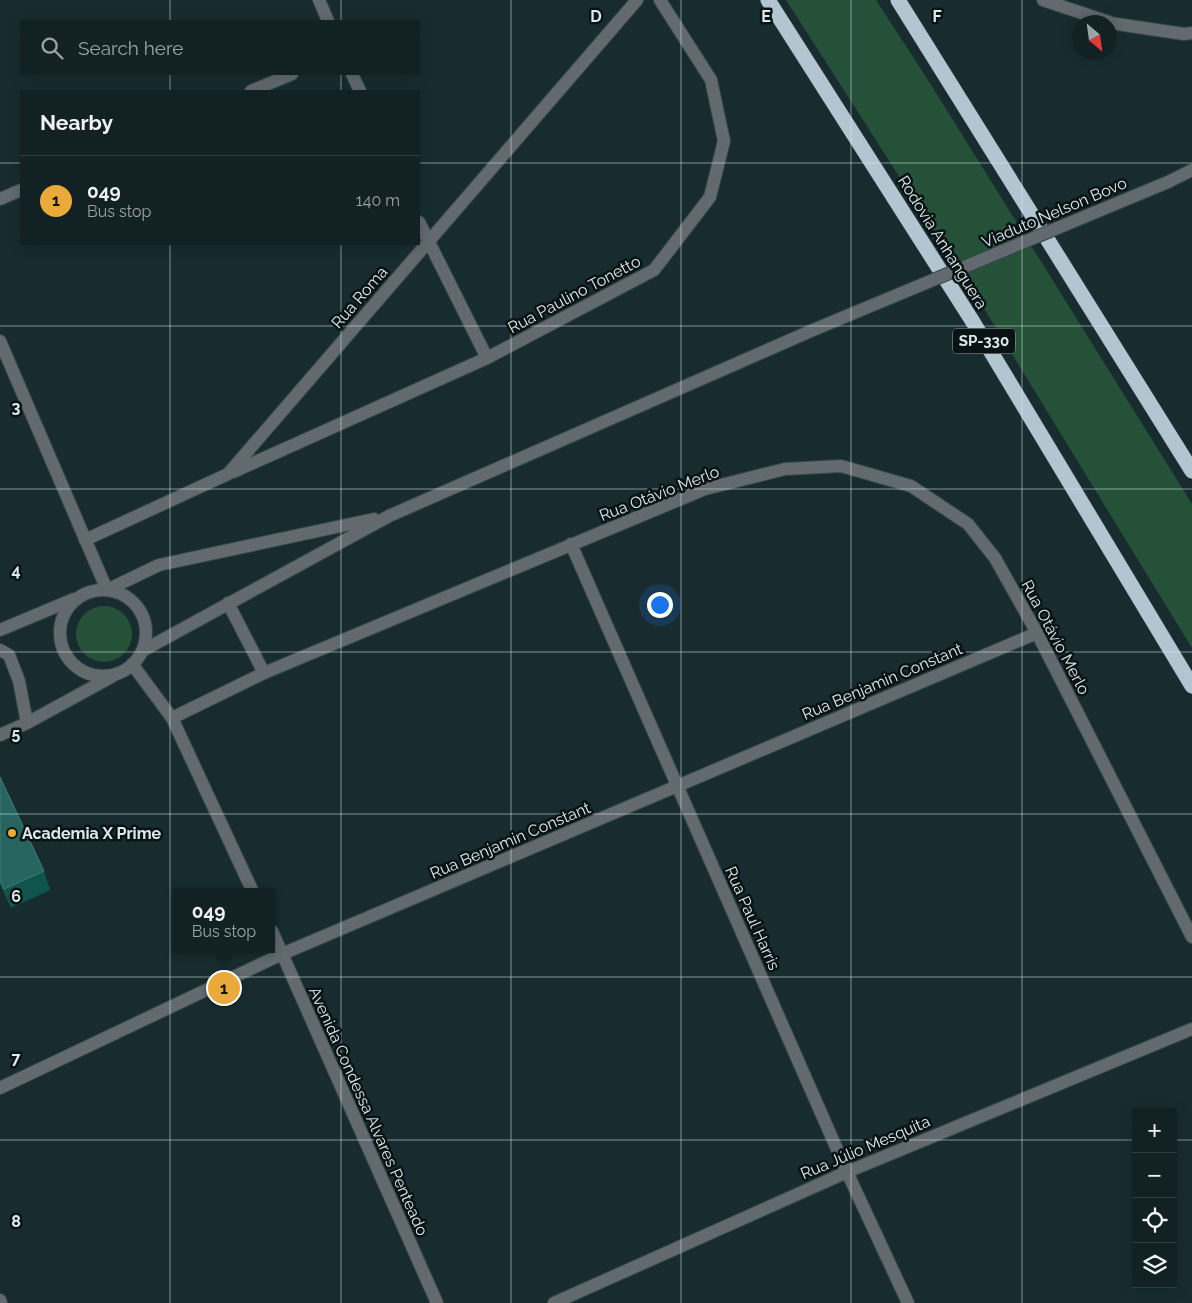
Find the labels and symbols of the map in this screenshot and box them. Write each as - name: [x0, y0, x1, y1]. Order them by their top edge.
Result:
- text: D: [590, 7, 602, 26]
- text: E: [761, 7, 771, 26]
- text: F: [932, 7, 942, 26]
- north arrow: [1072, 15, 1117, 60]
- street label: Rodovia Anhanguera: [894, 172, 991, 313]
- street label: Viaduto Nelson Bovo: [979, 173, 1130, 252]
- street label: Rua Paulino Tonetto: [505, 251, 644, 337]
- street label: Rua Roma: [327, 263, 391, 332]
- road number: SP-330: [953, 328, 1015, 354]
- text: 3: [12, 398, 21, 417]
- street label: Rua Otávio Merlo: [597, 462, 722, 525]
- text: 4: [11, 561, 21, 580]
- street label: Rua Otávio Merlo: [1017, 577, 1094, 698]
- your location: [647, 592, 673, 618]
- street label: Rua Benjamin Constant: [799, 639, 966, 724]
- text: 5: [12, 724, 21, 743]
- street label: Rua Benjamin Constant: [427, 798, 594, 883]
- place label: Academia X Prime: [22, 824, 162, 843]
- marker: Academia X Prime: [6, 827, 18, 839]
- street label: Rua Paul Harris: [721, 863, 784, 973]
- text: 6: [11, 887, 21, 906]
- pin: 1: [208, 969, 240, 1007]
- street label: Avenida Condessa Alvares Penteado: [305, 984, 432, 1238]
- text: 7: [12, 1049, 21, 1068]
- street label: Rua Júlio Mesquita: [798, 1112, 933, 1183]
- text: 8: [11, 1212, 21, 1231]

